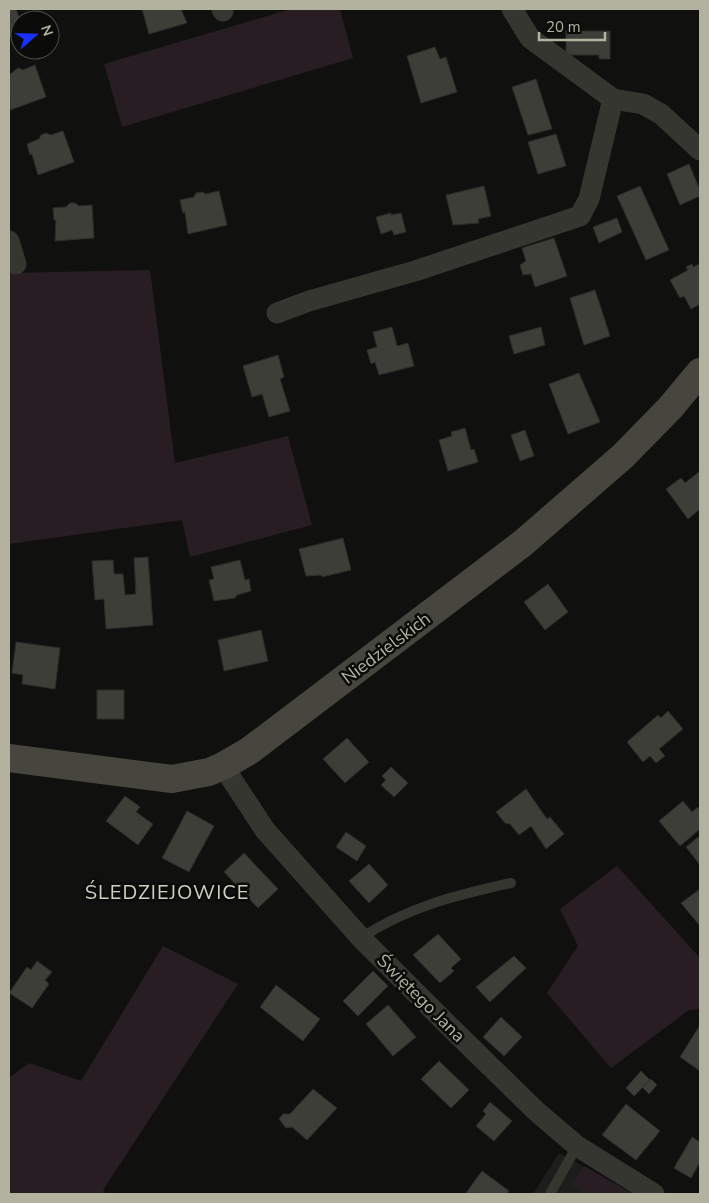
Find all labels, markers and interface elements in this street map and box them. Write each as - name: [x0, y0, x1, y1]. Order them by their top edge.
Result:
- north arrow: [10, 10, 60, 60]
- scale bar: [539, 10, 605, 42]
- text: 20 m: [546, 17, 581, 37]
- text: N: [36, 23, 57, 39]
- street label: Niedzielskich: [337, 607, 435, 689]
- district label: ŚLEDZIEJOWICE: [85, 879, 249, 906]
- street label: Świętego Jana: [372, 949, 470, 1047]

